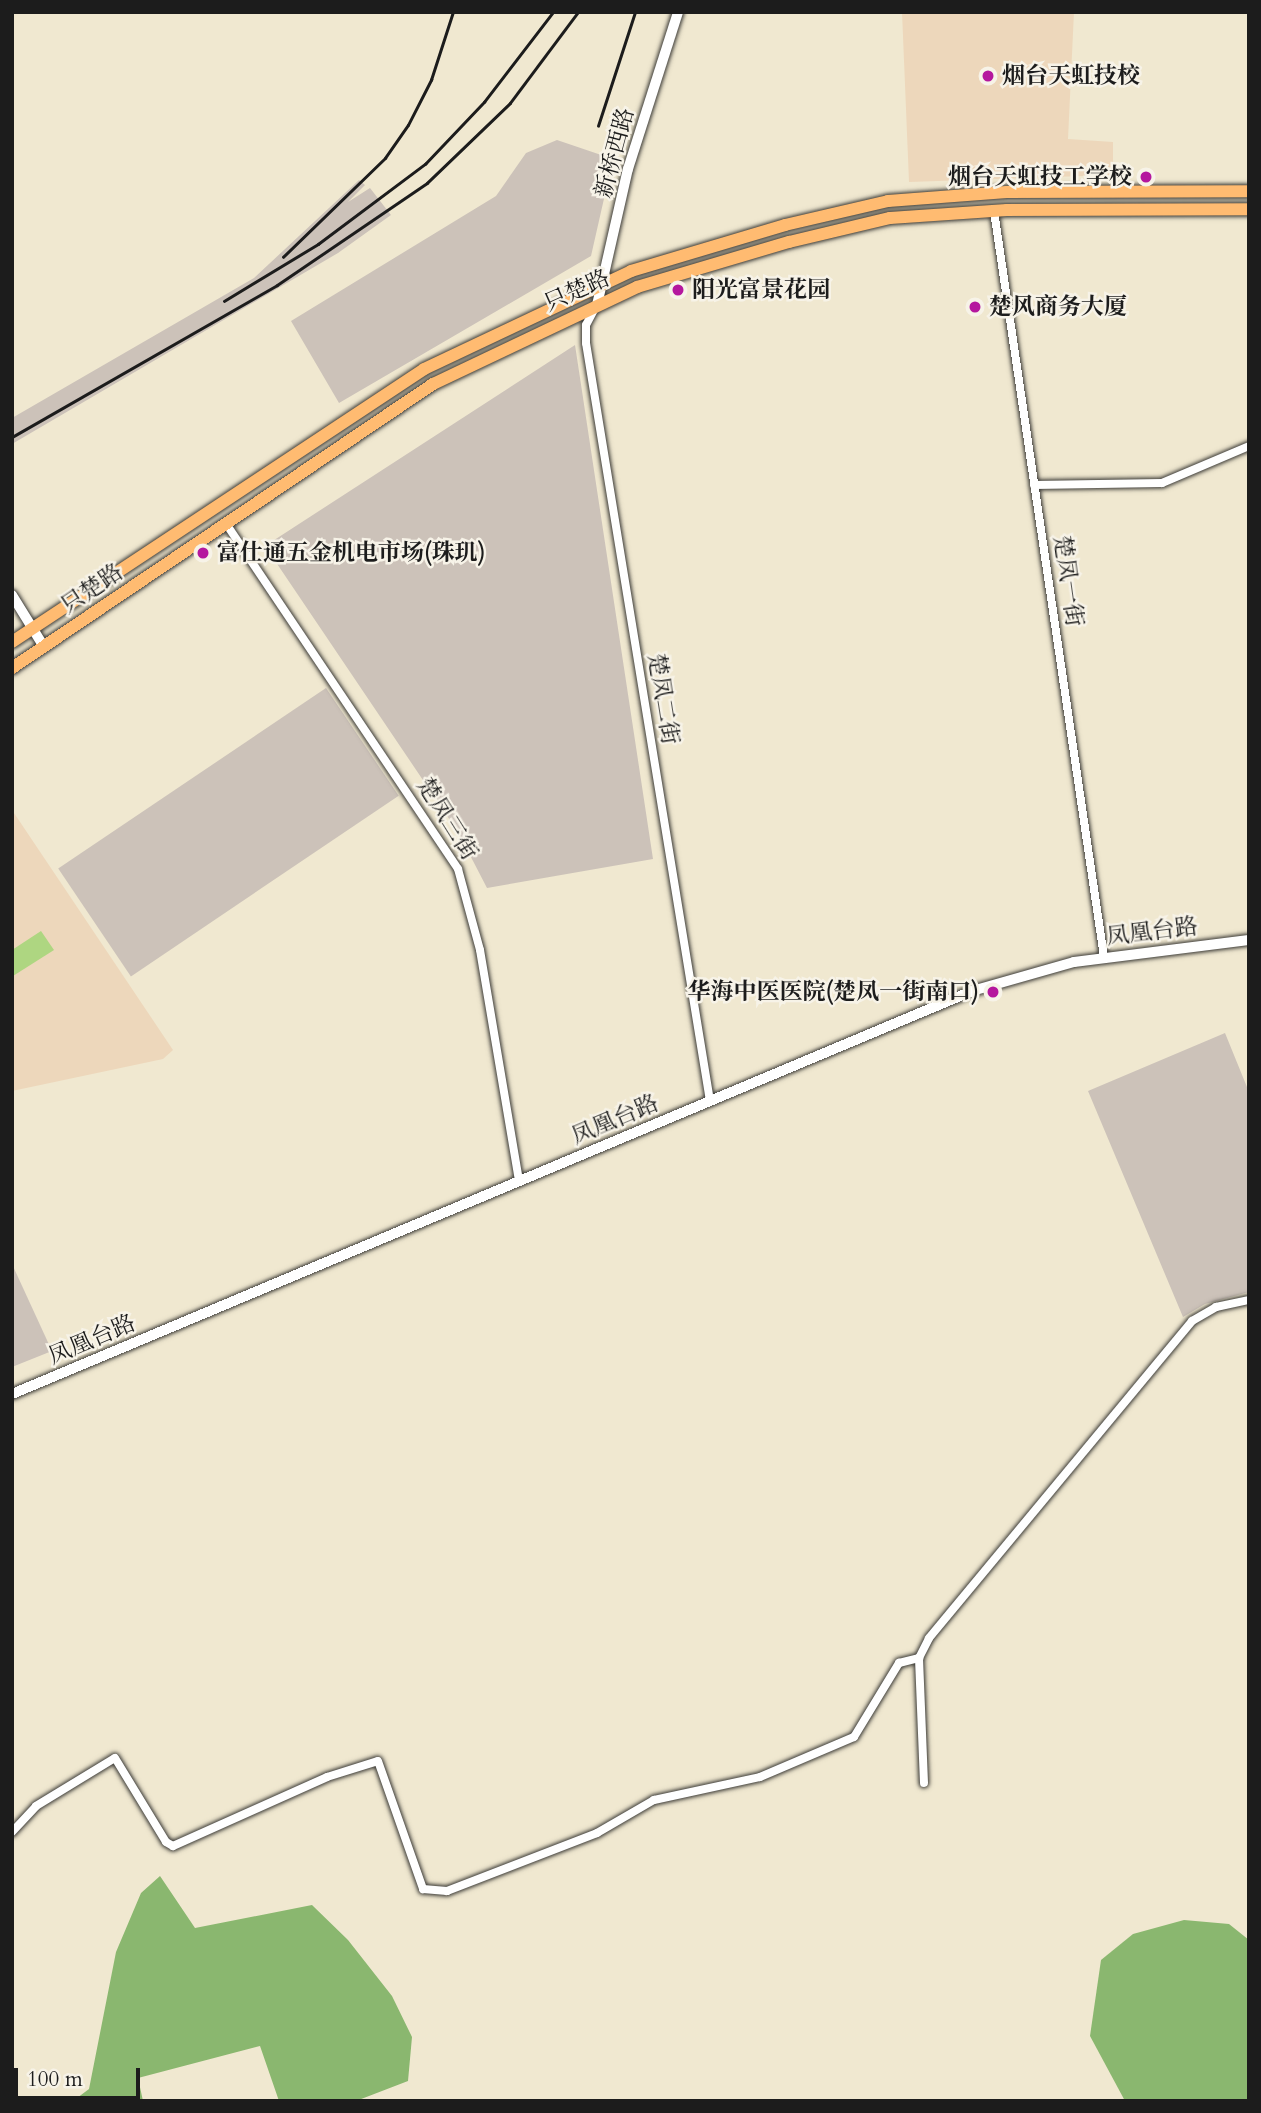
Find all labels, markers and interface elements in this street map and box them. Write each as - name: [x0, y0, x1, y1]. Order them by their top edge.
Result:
- place label: 烟台天虹技校: [1002, 62, 1140, 90]
- marker: 烟台天虹技校: [980, 68, 996, 84]
- street label: 新桥西路: [590, 105, 640, 201]
- place label: 烟台天虹技工学校: [948, 163, 1132, 191]
- marker: 烟台天虹技工学校: [1138, 169, 1154, 185]
- street label: 只楚路: [540, 264, 614, 318]
- place label: 阳光富景花园: [692, 276, 830, 304]
- marker: 阳光富景花园: [670, 282, 686, 298]
- place label: 楚风商务大厦: [989, 293, 1127, 321]
- marker: 楚风商务大厦: [967, 299, 983, 315]
- street label: 楚凤一街: [1048, 534, 1088, 628]
- place label: 富仕通五金机电市场(珠玑): [217, 539, 486, 567]
- marker: 富仕通五金机电市场(珠玑): [195, 545, 211, 561]
- street label: 只楚路: [56, 558, 128, 620]
- street label: 楚凤二街: [642, 651, 684, 747]
- street label: 楚凤三街: [411, 773, 483, 865]
- street label: 凤凰台路: [1105, 913, 1199, 951]
- place label: 华海中医医院(楚凤一街南口): [687, 978, 979, 1006]
- marker: 华海中医医院(楚凤一街南口): [985, 984, 1001, 1000]
- street label: 凤凰台路: [567, 1089, 663, 1151]
- street label: 凤凰台路: [44, 1309, 140, 1371]
- scale bar: [18, 2054, 144, 2098]
- text: 100 m: [27, 2065, 83, 2094]

